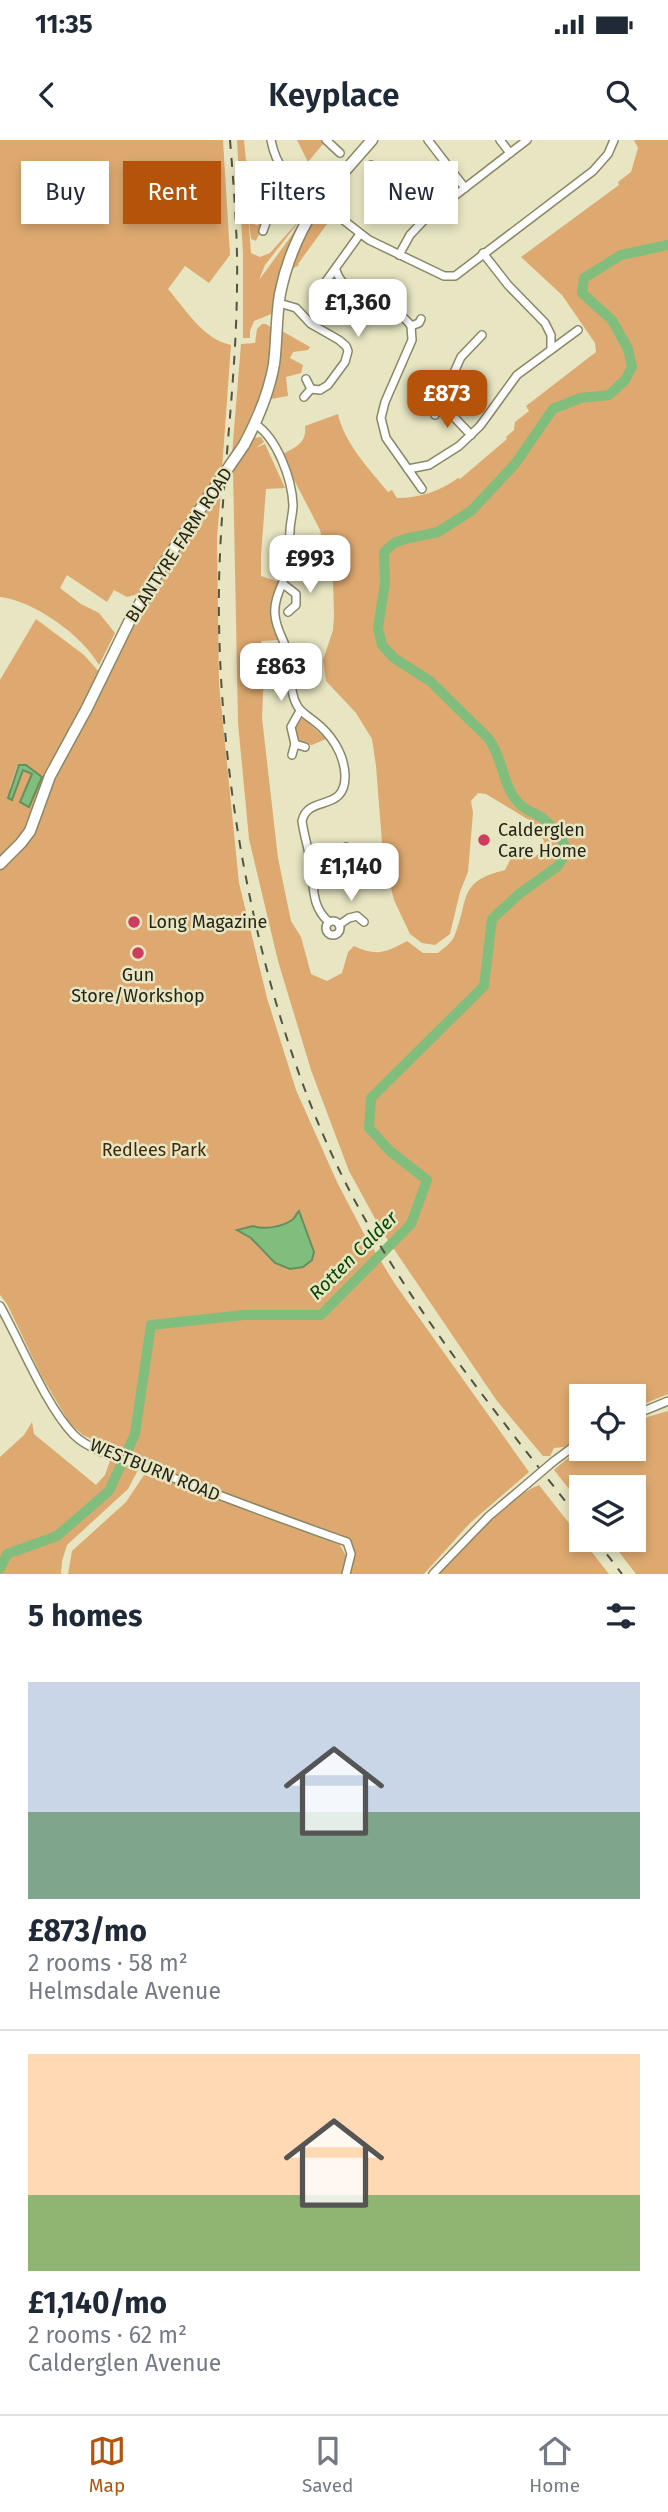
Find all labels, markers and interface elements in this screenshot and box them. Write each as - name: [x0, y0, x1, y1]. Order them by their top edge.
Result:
- text: 11:35: [35, 9, 93, 40]
- icon: back: [28, 76, 66, 114]
- text: Keyplace: [268, 76, 400, 114]
- icon: search: [602, 76, 640, 114]
- chip: Buy: [21, 161, 109, 224]
- chip: Rent: [123, 161, 221, 224]
- chip: Filters: [235, 161, 350, 224]
- chip: New: [364, 161, 458, 224]
- pin: £1,360: [301, 280, 415, 339]
- text: £1,360: [325, 288, 391, 316]
- pin: £873: [406, 370, 488, 430]
- text: £873: [423, 379, 471, 407]
- street label: BLANTYRE FARM ROAD: [121, 464, 237, 626]
- pin: £993: [269, 536, 351, 595]
- text: £993: [285, 544, 335, 572]
- pin: £863: [240, 644, 322, 703]
- text: £863: [256, 652, 306, 680]
- place label: Calderglen Care Home: [498, 819, 587, 862]
- marker: Calderglen Care Home: [476, 832, 492, 848]
- pin: £1,140: [294, 844, 408, 903]
- text: £1,140: [320, 852, 382, 880]
- place label: Long Magazine: [148, 911, 267, 933]
- marker: Long Magazine: [126, 914, 142, 930]
- marker: Gun Store/Workshop: [130, 945, 146, 961]
- place label: Gun Store/Workshop: [71, 964, 205, 1007]
- park label: Redlees Park: [102, 1139, 207, 1161]
- water label: Rotten Calder: [304, 1206, 403, 1304]
- map controls: [569, 1384, 646, 1552]
- button: locate: [569, 1384, 646, 1461]
- street label: WESTBURN ROAD: [87, 1434, 223, 1506]
- button: layers: [569, 1475, 646, 1552]
- icon: filters: [602, 1597, 640, 1635]
- text: 5 homes: [28, 1598, 142, 1634]
- icon: home: [271, 1728, 397, 1854]
- text: £873/mo: [28, 1913, 147, 1949]
- text: 2 rooms · 58 m²: [28, 1949, 188, 1977]
- text: Helmsdale Avenue: [28, 1977, 221, 2005]
- icon: home: [271, 2100, 397, 2226]
- text: £1,140/mo: [28, 2285, 167, 2321]
- text: 2 rooms · 62 m²: [28, 2321, 187, 2349]
- text: Calderglen Avenue: [28, 2349, 221, 2377]
- tab: Map: [88, 2432, 126, 2497]
- tab: Saved: [302, 2432, 353, 2497]
- tab: Home: [529, 2432, 580, 2497]

